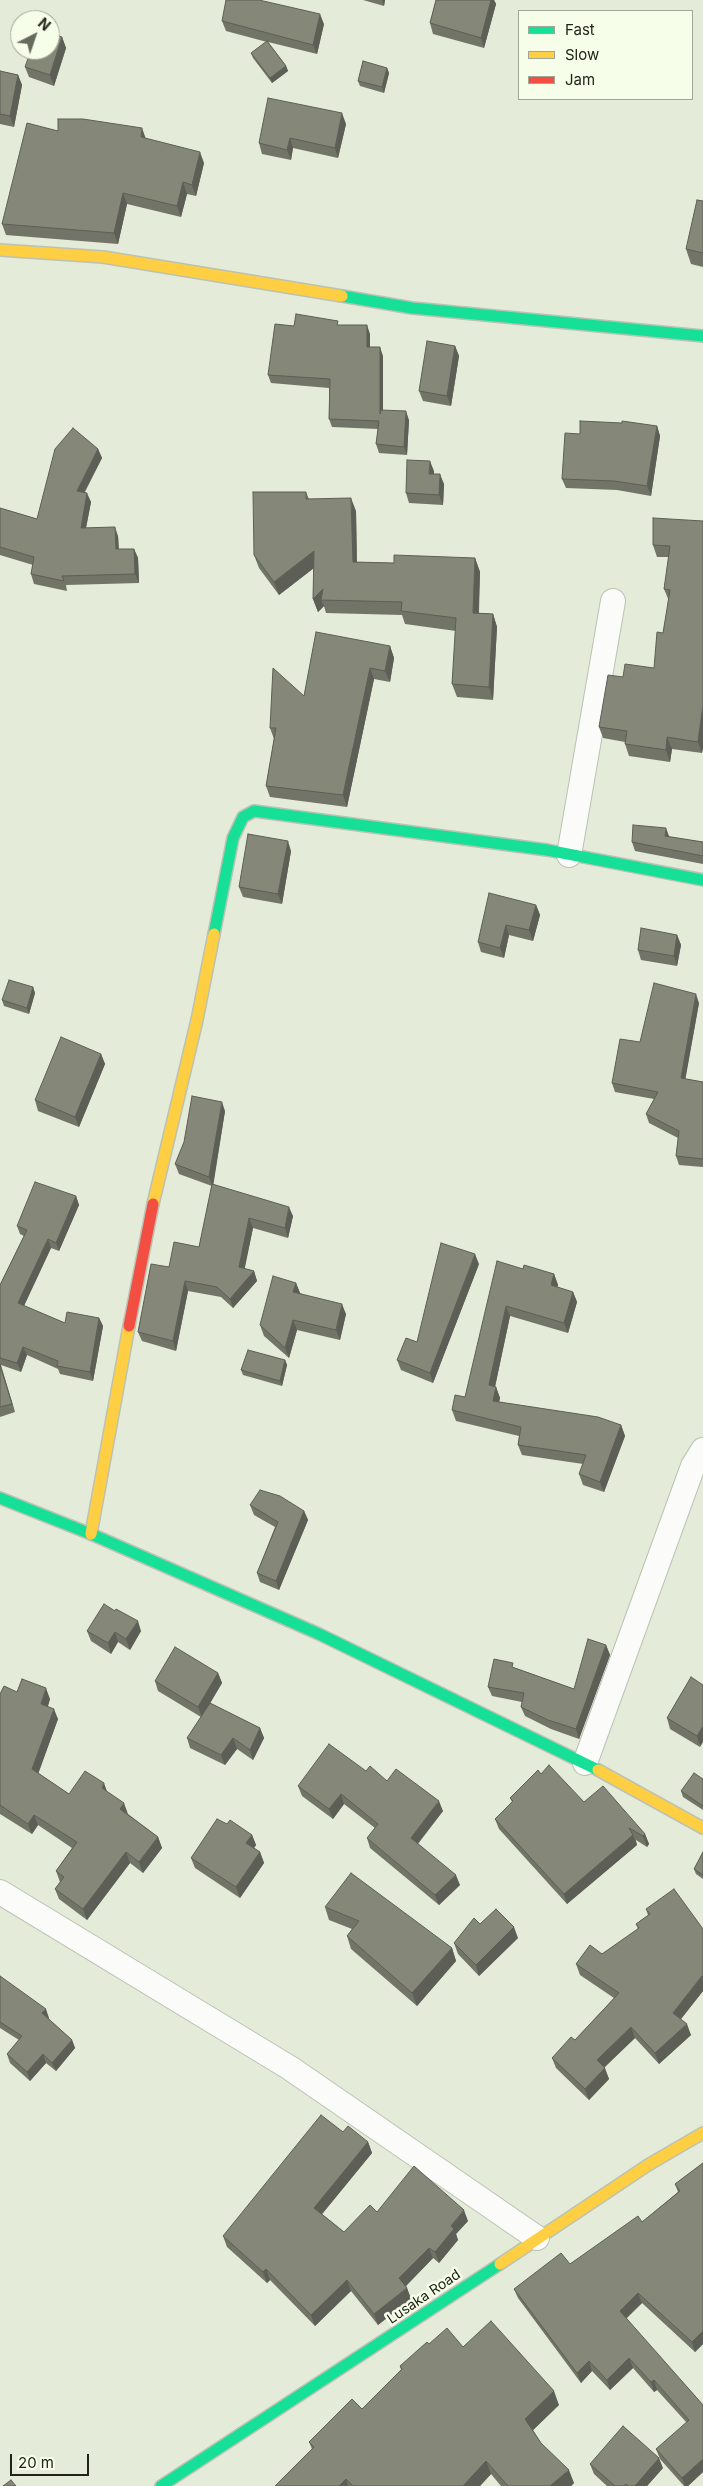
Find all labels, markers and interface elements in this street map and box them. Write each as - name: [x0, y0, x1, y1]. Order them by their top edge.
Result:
- north arrow: [10, 10, 60, 60]
- legend: [518, 10, 693, 100]
- text: N: [35, 14, 54, 34]
- text: Fast: [565, 20, 595, 39]
- text: Slow: [565, 45, 599, 64]
- text: Jam: [565, 70, 595, 89]
- street label: Lusaka Road: [384, 2266, 464, 2328]
- scale bar: [12, 2444, 91, 2476]
- text: 20 m: [18, 2453, 54, 2472]

